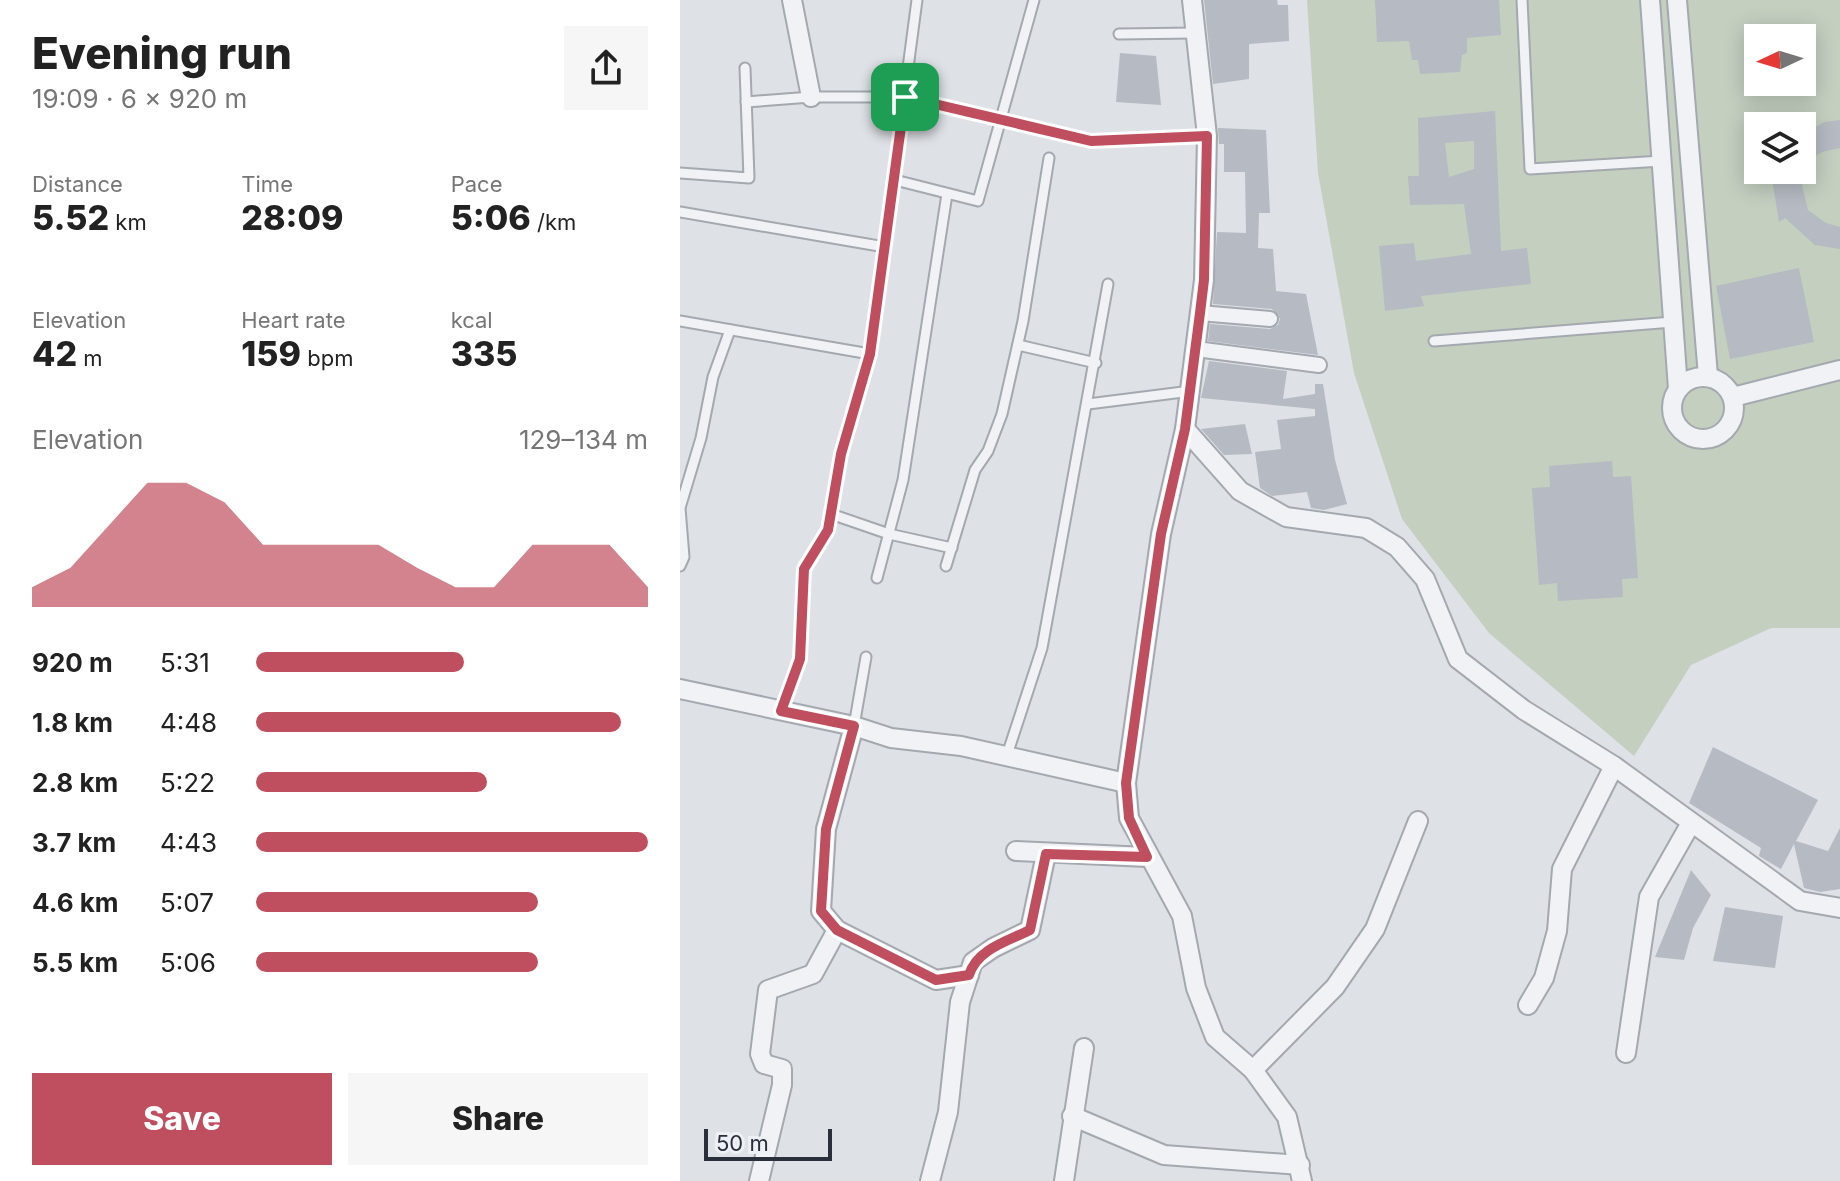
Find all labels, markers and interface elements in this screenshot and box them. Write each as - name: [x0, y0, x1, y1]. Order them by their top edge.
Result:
- north arrow: [1744, 24, 1816, 96]
- map controls: [1744, 24, 1816, 184]
- text: Evening run: [32, 26, 292, 80]
- button: share: [564, 26, 648, 110]
- pin: [871, 63, 939, 131]
- icon: arrive: [883, 75, 927, 119]
- text: 19:09 · 6 × 920 m: [32, 83, 247, 114]
- button: layers: [1744, 112, 1816, 184]
- text: Distance: [32, 171, 123, 197]
- text: Time: [241, 171, 293, 197]
- text: Pace: [451, 171, 502, 197]
- text: 5.52: [32, 197, 109, 238]
- text: 28:09: [241, 197, 344, 238]
- text: 5:06: [451, 197, 531, 238]
- text: km: [109, 209, 147, 235]
- text: /km: [531, 209, 576, 235]
- text: Elevation: [32, 307, 126, 333]
- text: Heart rate: [241, 307, 346, 333]
- text: kcal: [451, 307, 493, 333]
- text: 42: [32, 333, 77, 374]
- text: 159: [241, 333, 301, 374]
- text: 335: [451, 333, 517, 374]
- text: m: [77, 345, 103, 371]
- text: bpm: [301, 345, 353, 371]
- text: Elevation: [32, 424, 143, 455]
- text: 129–134 m: [519, 424, 648, 455]
- text: 920 m: [32, 647, 113, 678]
- text: 5:31: [160, 647, 210, 678]
- text: 1.8 km: [32, 707, 113, 738]
- text: 4:48: [160, 707, 217, 738]
- text: 2.8 km: [32, 767, 118, 798]
- text: 5:22: [160, 767, 215, 798]
- text: 3.7 km: [32, 827, 116, 858]
- text: 4:43: [160, 827, 217, 858]
- text: 4.6 km: [32, 887, 118, 918]
- text: 5:07: [160, 887, 214, 918]
- text: 5.5 km: [32, 947, 118, 978]
- text: 5:06: [160, 947, 216, 978]
- button: Save: [32, 1073, 332, 1165]
- button: Share: [348, 1073, 648, 1165]
- scale bar: [704, 1125, 832, 1161]
- text: 50 m: [716, 1130, 769, 1156]

